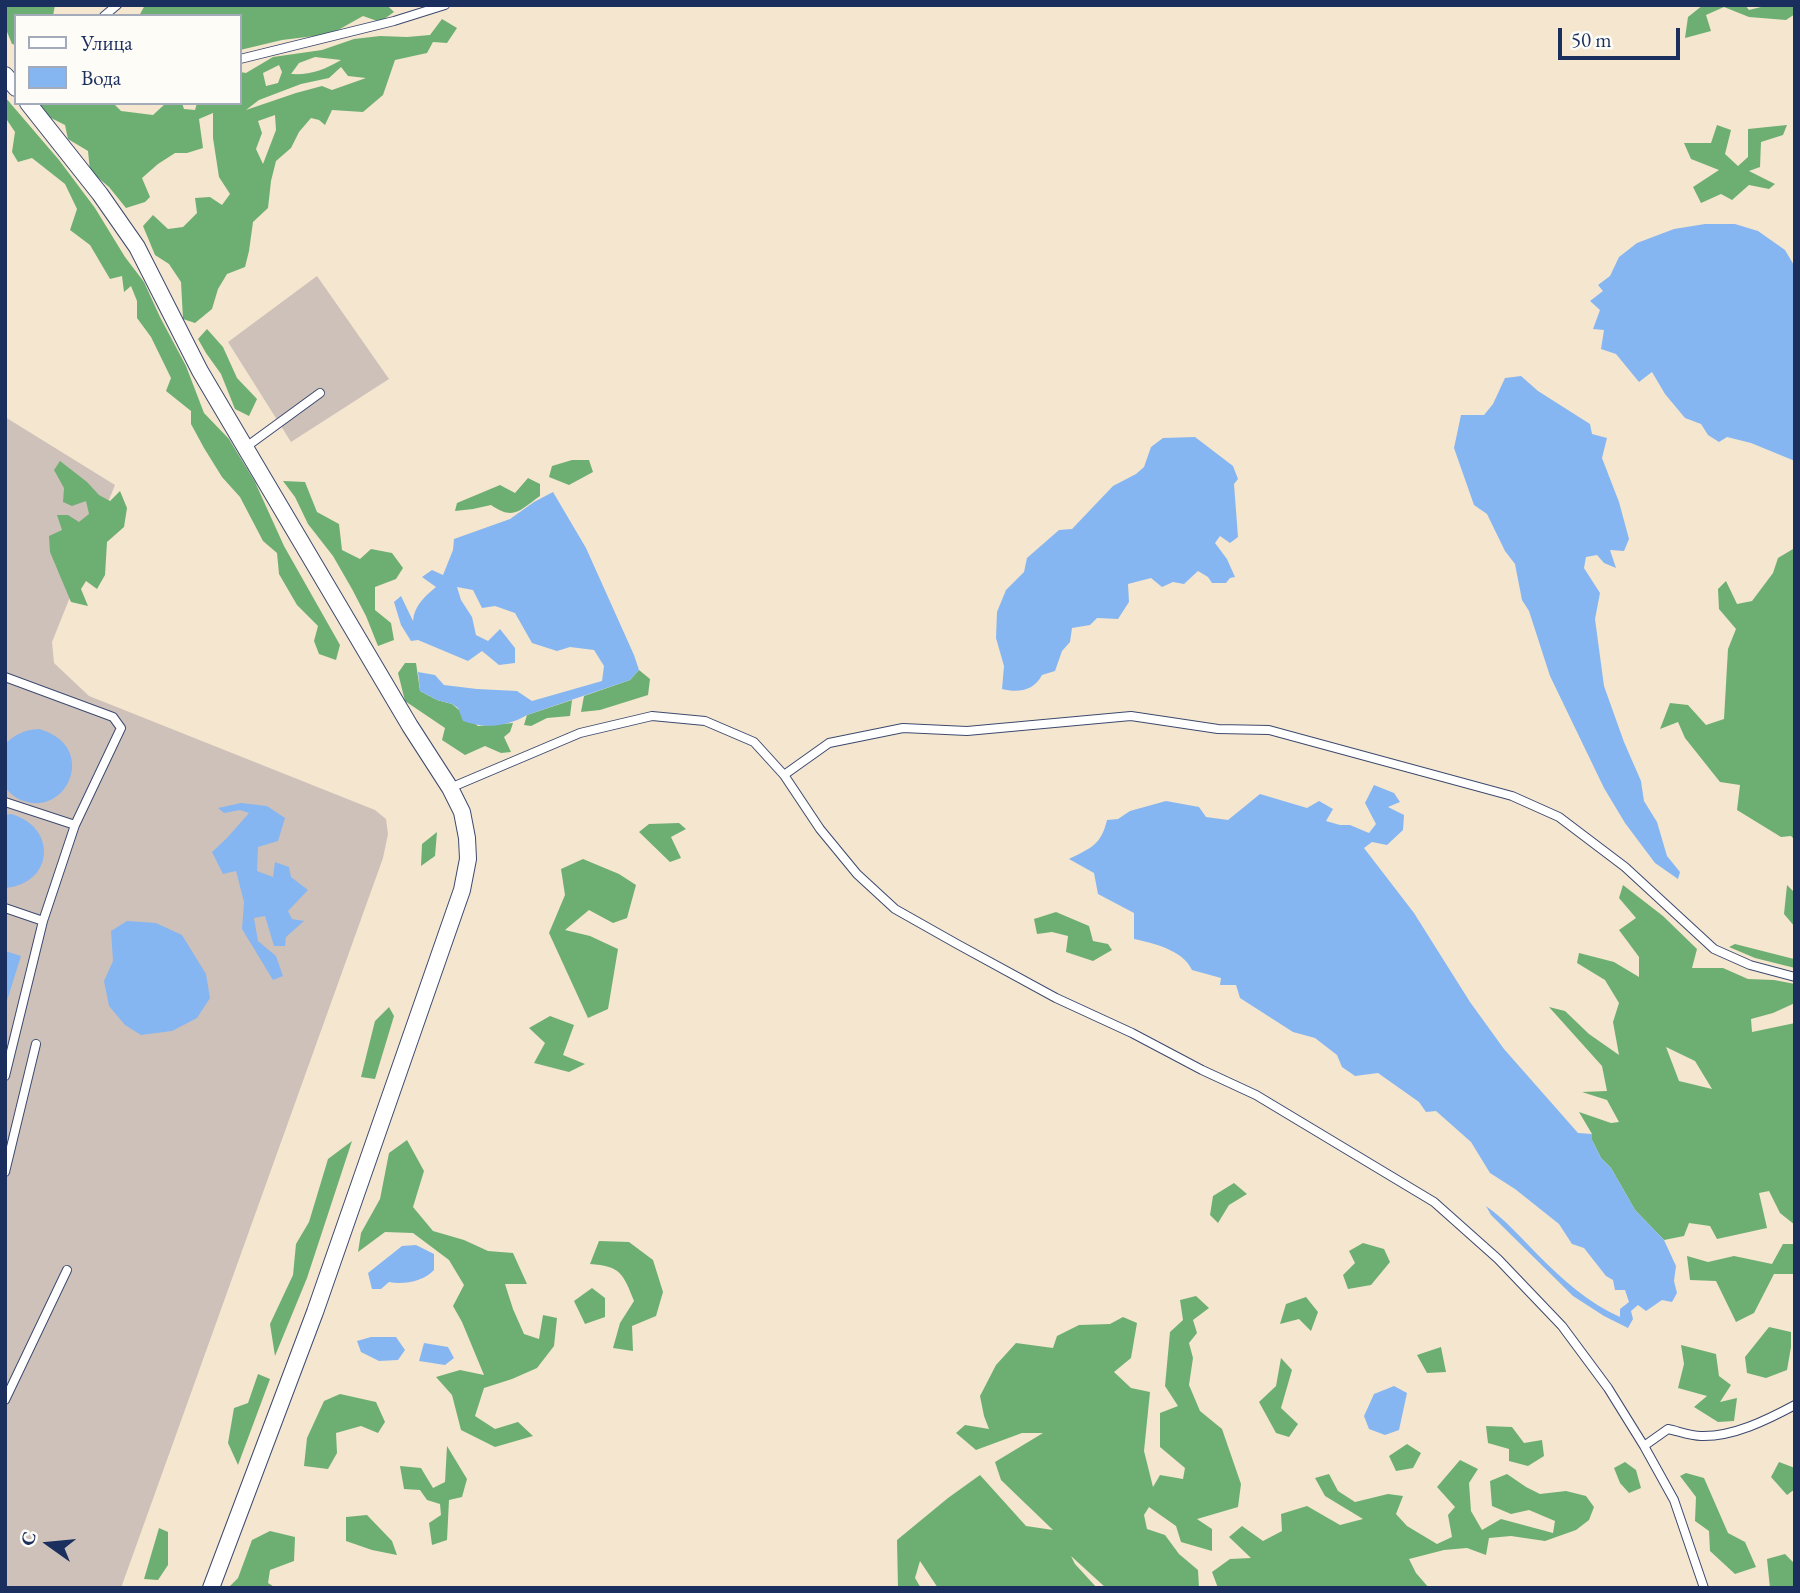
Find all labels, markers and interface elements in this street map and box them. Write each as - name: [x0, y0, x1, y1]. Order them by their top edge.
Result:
- legend: [14, 14, 242, 105]
- scale bar: [1562, 14, 1685, 58]
- text: 50 m: [1571, 26, 1612, 53]
- text: Улица: [81, 29, 133, 56]
- text: Вода: [81, 64, 121, 91]
- north arrow: [14, 1509, 84, 1579]
- text: С: [14, 1529, 42, 1548]

